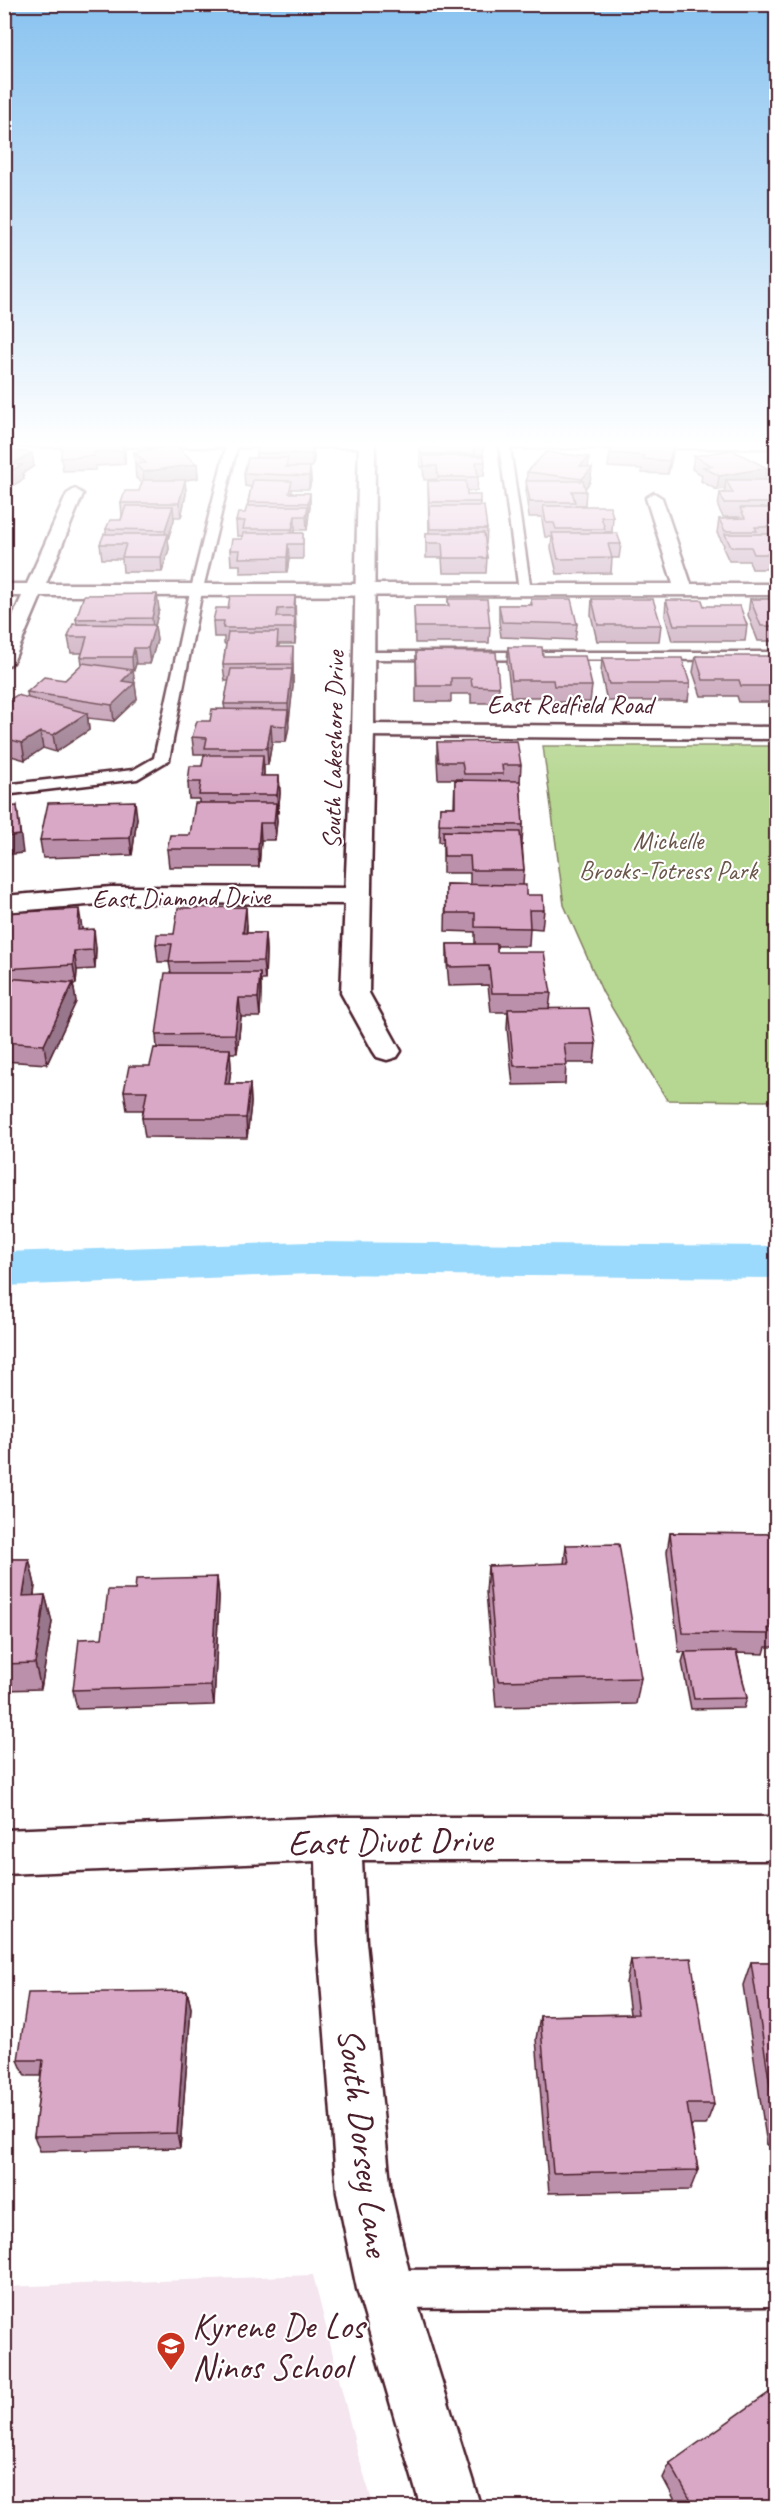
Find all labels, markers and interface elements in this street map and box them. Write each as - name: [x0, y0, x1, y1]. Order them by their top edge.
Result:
- street label: South Lakeshore Drive: [315, 649, 352, 849]
- street label: East Redfield Road: [487, 688, 657, 721]
- park label: Michelle Brooks-Totress Park: [579, 824, 759, 887]
- street label: East Diamond Drive: [92, 879, 272, 916]
- street label: East Divot Drive: [287, 1816, 495, 1866]
- street label: South Dorsey Lane: [327, 2026, 401, 2261]
- place label: Kyrene De Los Ninos School: [192, 2303, 368, 2390]
- school or university icon: Kyrene De Los Ninos School: [155, 2330, 187, 2372]

